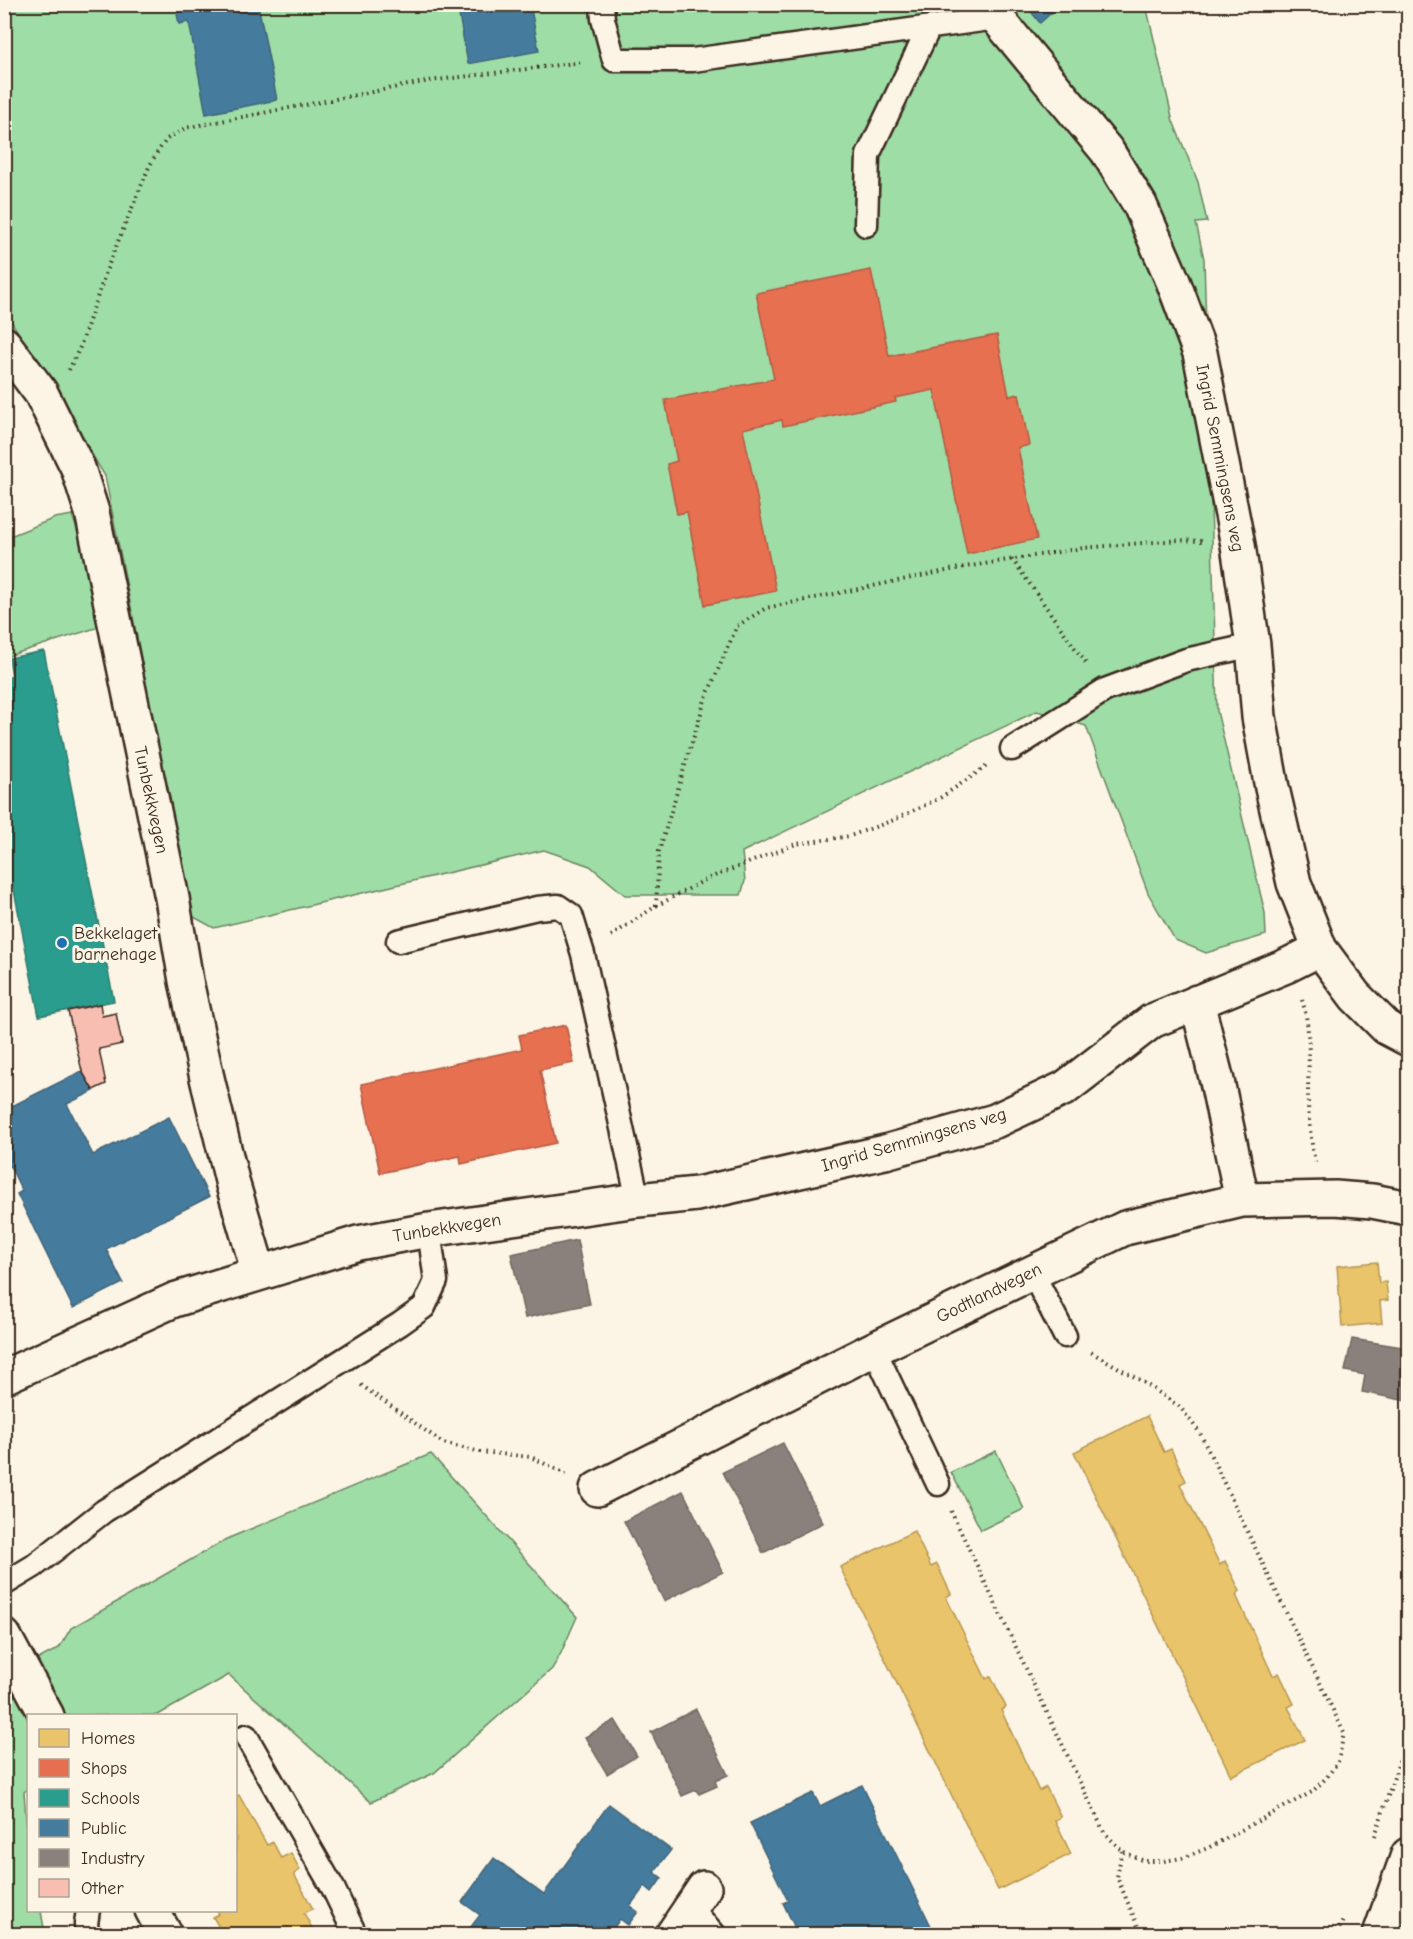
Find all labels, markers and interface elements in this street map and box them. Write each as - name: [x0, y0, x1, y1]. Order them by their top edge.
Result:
- street label: Ingrid Semmingsens veg: [1191, 362, 1249, 554]
- street label: Tunbekkvegen: [129, 744, 173, 856]
- place label: Bekkelaget barnehage: [74, 923, 158, 965]
- marker: Bekkelaget barnehage: [55, 936, 69, 950]
- street label: Ingrid Semmingsens veg: [819, 1104, 1009, 1176]
- street label: Tunbekkvegen: [391, 1209, 503, 1247]
- street label: Godtlandvegen: [933, 1258, 1045, 1328]
- legend: [27, 1714, 237, 1912]
- text: Homes: [81, 1728, 135, 1749]
- text: Shops: [81, 1758, 127, 1779]
- text: Schools: [81, 1788, 140, 1809]
- text: Public: [81, 1818, 127, 1839]
- text: Industry: [81, 1848, 146, 1869]
- text: Other: [81, 1878, 124, 1899]

